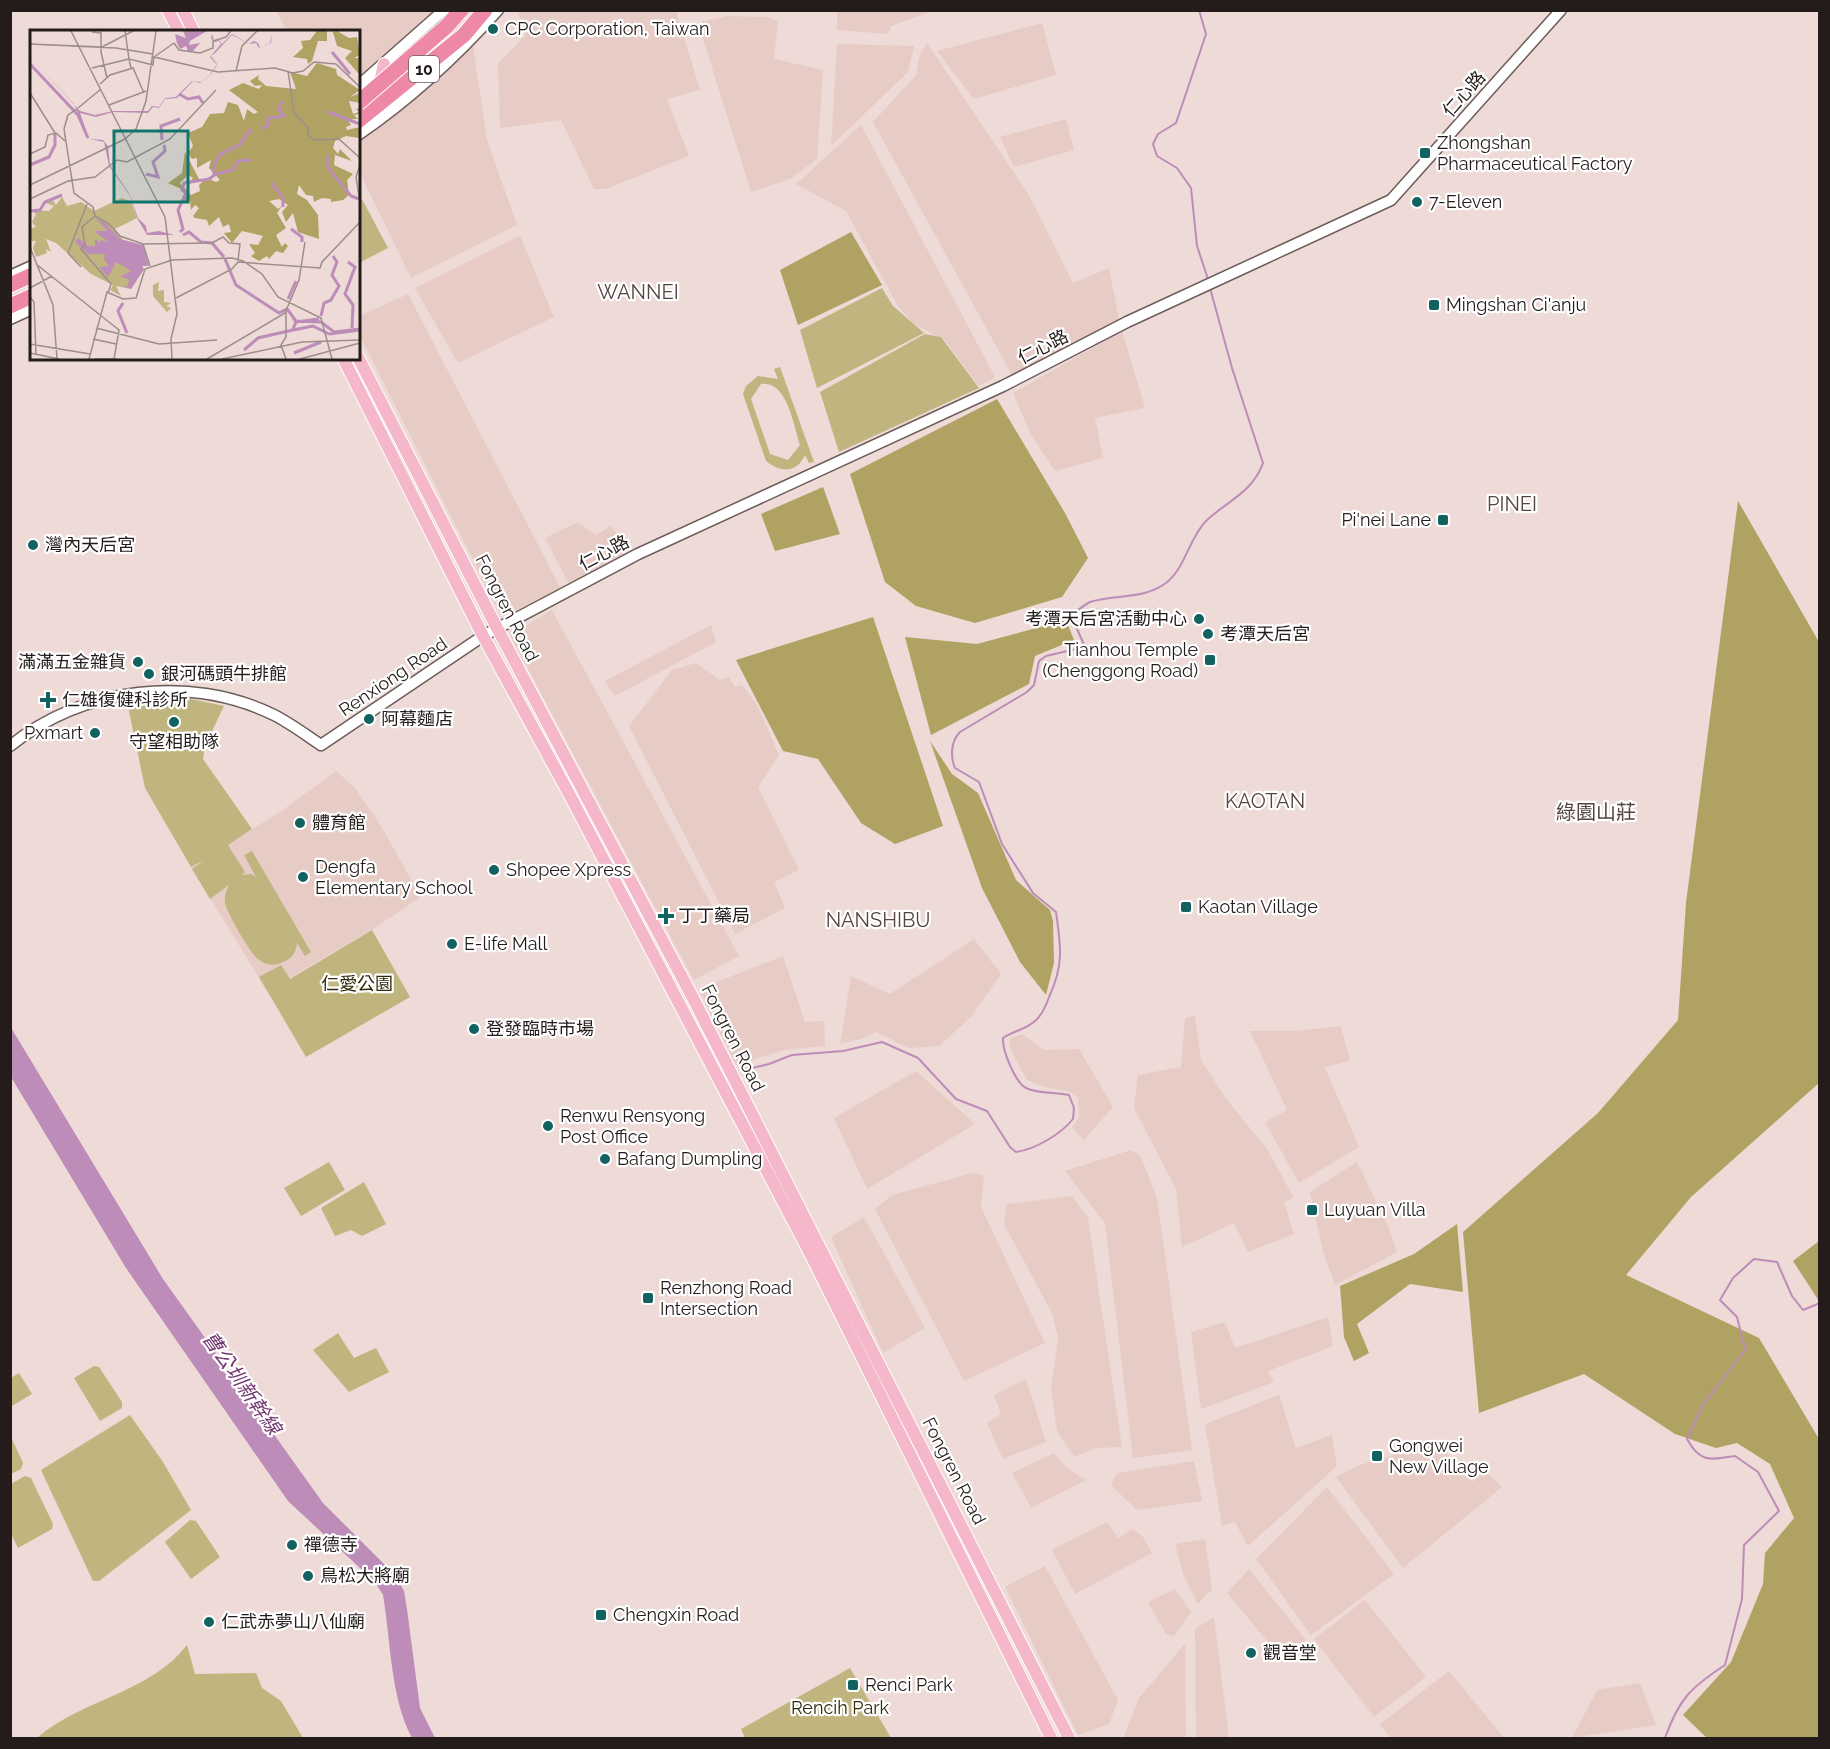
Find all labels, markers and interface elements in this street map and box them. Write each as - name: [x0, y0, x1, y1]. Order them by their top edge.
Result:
- place label: CPC Corporation, Taiwan: [505, 18, 710, 39]
- marker: CPC Corporation, Taiwan: [486, 22, 500, 36]
- inset map: [30, 30, 360, 360]
- road number: 10: [409, 56, 439, 82]
- street label: 仁心路: [1438, 66, 1489, 121]
- place label: Zhongshan Pharmaceutical Factory: [1437, 132, 1633, 174]
- marker: Zhongshan Pharmaceutical Factory: [1418, 146, 1432, 160]
- place label: 7-Eleven: [1429, 191, 1502, 212]
- marker: 7-Eleven: [1410, 195, 1424, 209]
- district label: WANNEI: [597, 280, 679, 304]
- place label: Mingshan Ci'anju: [1446, 294, 1586, 315]
- marker: Mingshan Ci'anju: [1427, 298, 1441, 312]
- street label: 仁心路: [1014, 325, 1072, 368]
- district label: PINEI: [1487, 492, 1537, 516]
- place label: Pi'nei Lane: [1341, 509, 1431, 530]
- marker: Pi'nei Lane: [1436, 513, 1450, 527]
- street label: 仁心路: [575, 531, 633, 575]
- place label: 灣內天后宮: [45, 534, 135, 555]
- marker: 灣內天后宮: [26, 538, 40, 552]
- street label: Fongren Road: [471, 551, 543, 665]
- place label: 考潭天后宮活動中心: [1025, 608, 1187, 629]
- marker: 考潭天后宮活動中心: [1192, 612, 1206, 626]
- place label: 考潭天后宮: [1220, 623, 1310, 644]
- marker: 考潭天后宮: [1201, 627, 1215, 641]
- street label: Renxiong Road: [335, 633, 451, 720]
- place label: Tianhou Temple (Chenggong Road): [1042, 639, 1198, 681]
- place label: 滿滿五金雜貨: [18, 651, 126, 672]
- marker: Tianhou Temple (Chenggong Road): [1203, 653, 1217, 667]
- marker: 滿滿五金雜貨: [131, 655, 145, 669]
- place label: 銀河碼頭牛排館: [161, 663, 287, 684]
- marker: 銀河碼頭牛排館: [142, 667, 156, 681]
- place label: 仁雄復健科診所: [62, 689, 188, 710]
- marker: 仁雄復健科診所: [39, 691, 57, 709]
- place label: 阿幕麵店: [381, 708, 453, 729]
- marker: 阿幕麵店: [362, 712, 376, 726]
- marker: 守望相助隊: [167, 715, 181, 729]
- place label: Pxmart: [24, 722, 83, 743]
- marker: Pxmart: [88, 726, 102, 740]
- place label: 守望相助隊: [129, 731, 219, 752]
- district label: KAOTAN: [1225, 789, 1305, 813]
- district label: 綠園山莊: [1556, 800, 1636, 824]
- place label: 體育館: [312, 812, 366, 833]
- marker: 體育館: [293, 816, 307, 830]
- place label: Dengfa Elementary School: [315, 856, 473, 898]
- place label: Shopee Xpress: [506, 859, 631, 880]
- marker: Shopee Xpress: [487, 863, 501, 877]
- marker: Dengfa Elementary School: [296, 870, 310, 884]
- place label: Kaotan Village: [1198, 896, 1318, 917]
- marker: Kaotan Village: [1179, 900, 1193, 914]
- place label: 丁丁藥局: [678, 905, 750, 926]
- district label: NANSHIBU: [826, 908, 930, 932]
- marker: 丁丁藥局: [659, 909, 673, 923]
- place label: E-life Mall: [464, 933, 547, 954]
- marker: E-life Mall: [445, 937, 459, 951]
- park label: 仁愛公園: [321, 973, 393, 994]
- street label: Fongren Road: [697, 981, 769, 1095]
- place label: 登發臨時市場: [486, 1018, 594, 1039]
- marker: 登發臨時市場: [467, 1022, 481, 1036]
- place label: Renwu Rensyong Post Office: [560, 1105, 705, 1147]
- marker: Renwu Rensyong Post Office: [541, 1119, 555, 1133]
- place label: Bafang Dumpling: [617, 1148, 762, 1169]
- marker: Bafang Dumpling: [598, 1152, 612, 1166]
- place label: Luyuan Villa: [1324, 1199, 1426, 1220]
- marker: Luyuan Villa: [1305, 1203, 1319, 1217]
- place label: Renzhong Road Intersection: [660, 1277, 792, 1319]
- marker: Renzhong Road Intersection: [641, 1291, 655, 1305]
- water label: 曹公圳新幹線: [198, 1327, 287, 1441]
- street label: Fongren Road: [918, 1414, 990, 1528]
- place label: Gongwei New Village: [1389, 1435, 1489, 1477]
- marker: Gongwei New Village: [1370, 1449, 1384, 1463]
- place label: 禪德寺: [304, 1534, 358, 1555]
- marker: 禪德寺: [285, 1538, 299, 1552]
- place label: 鳥松大將廟: [320, 1565, 410, 1586]
- marker: 鳥松大將廟: [301, 1569, 315, 1583]
- place label: Chengxin Road: [613, 1604, 739, 1625]
- marker: Chengxin Road: [594, 1608, 608, 1622]
- place label: 仁武赤夢山八仙廟: [221, 1611, 365, 1632]
- marker: 仁武赤夢山八仙廟: [202, 1615, 216, 1629]
- place label: 觀音堂: [1263, 1642, 1317, 1663]
- marker: 觀音堂: [1244, 1646, 1258, 1660]
- place label: Renci Park: [865, 1674, 953, 1695]
- marker: Renci Park: [846, 1678, 860, 1692]
- park label: Rencih Park: [791, 1697, 890, 1718]

